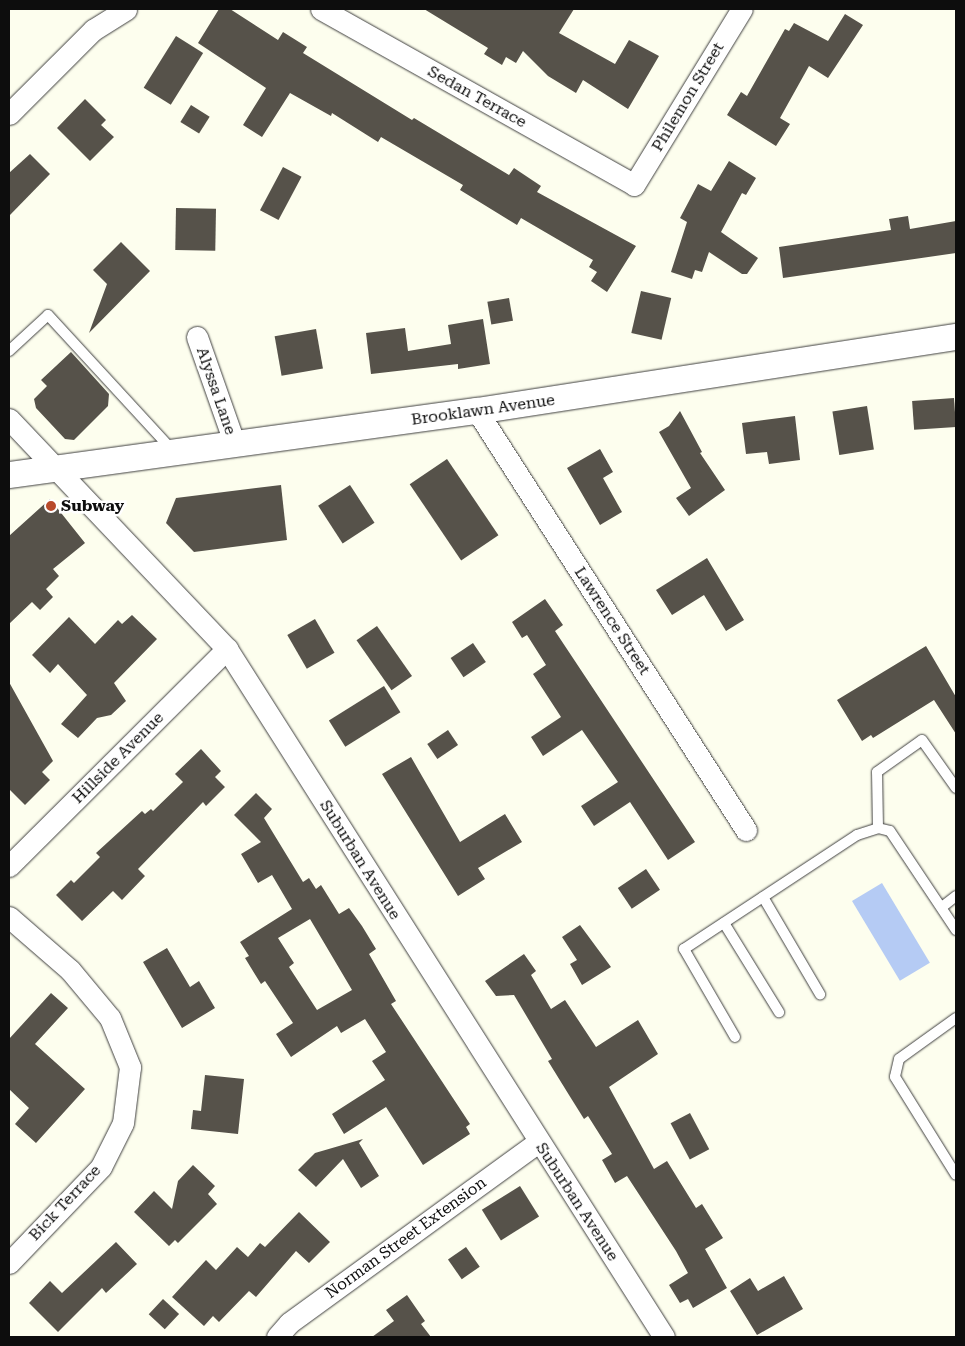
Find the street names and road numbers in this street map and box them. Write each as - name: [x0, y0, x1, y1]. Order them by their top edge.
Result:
- street label: Philemon Street: [648, 39, 728, 155]
- street label: Sedan Terrace: [424, 62, 530, 132]
- street label: Alyssa Lane: [192, 345, 240, 437]
- street label: Brooklawn Avenue: [410, 390, 556, 430]
- street label: Lawrence Street: [570, 563, 654, 679]
- street label: Hillside Avenue: [68, 708, 168, 808]
- street label: Suburban Avenue: [315, 797, 405, 923]
- street label: Suburban Avenue: [532, 1139, 622, 1265]
- street label: Bick Terrace: [25, 1161, 105, 1245]
- street label: Norman Street Extension: [322, 1173, 490, 1303]

